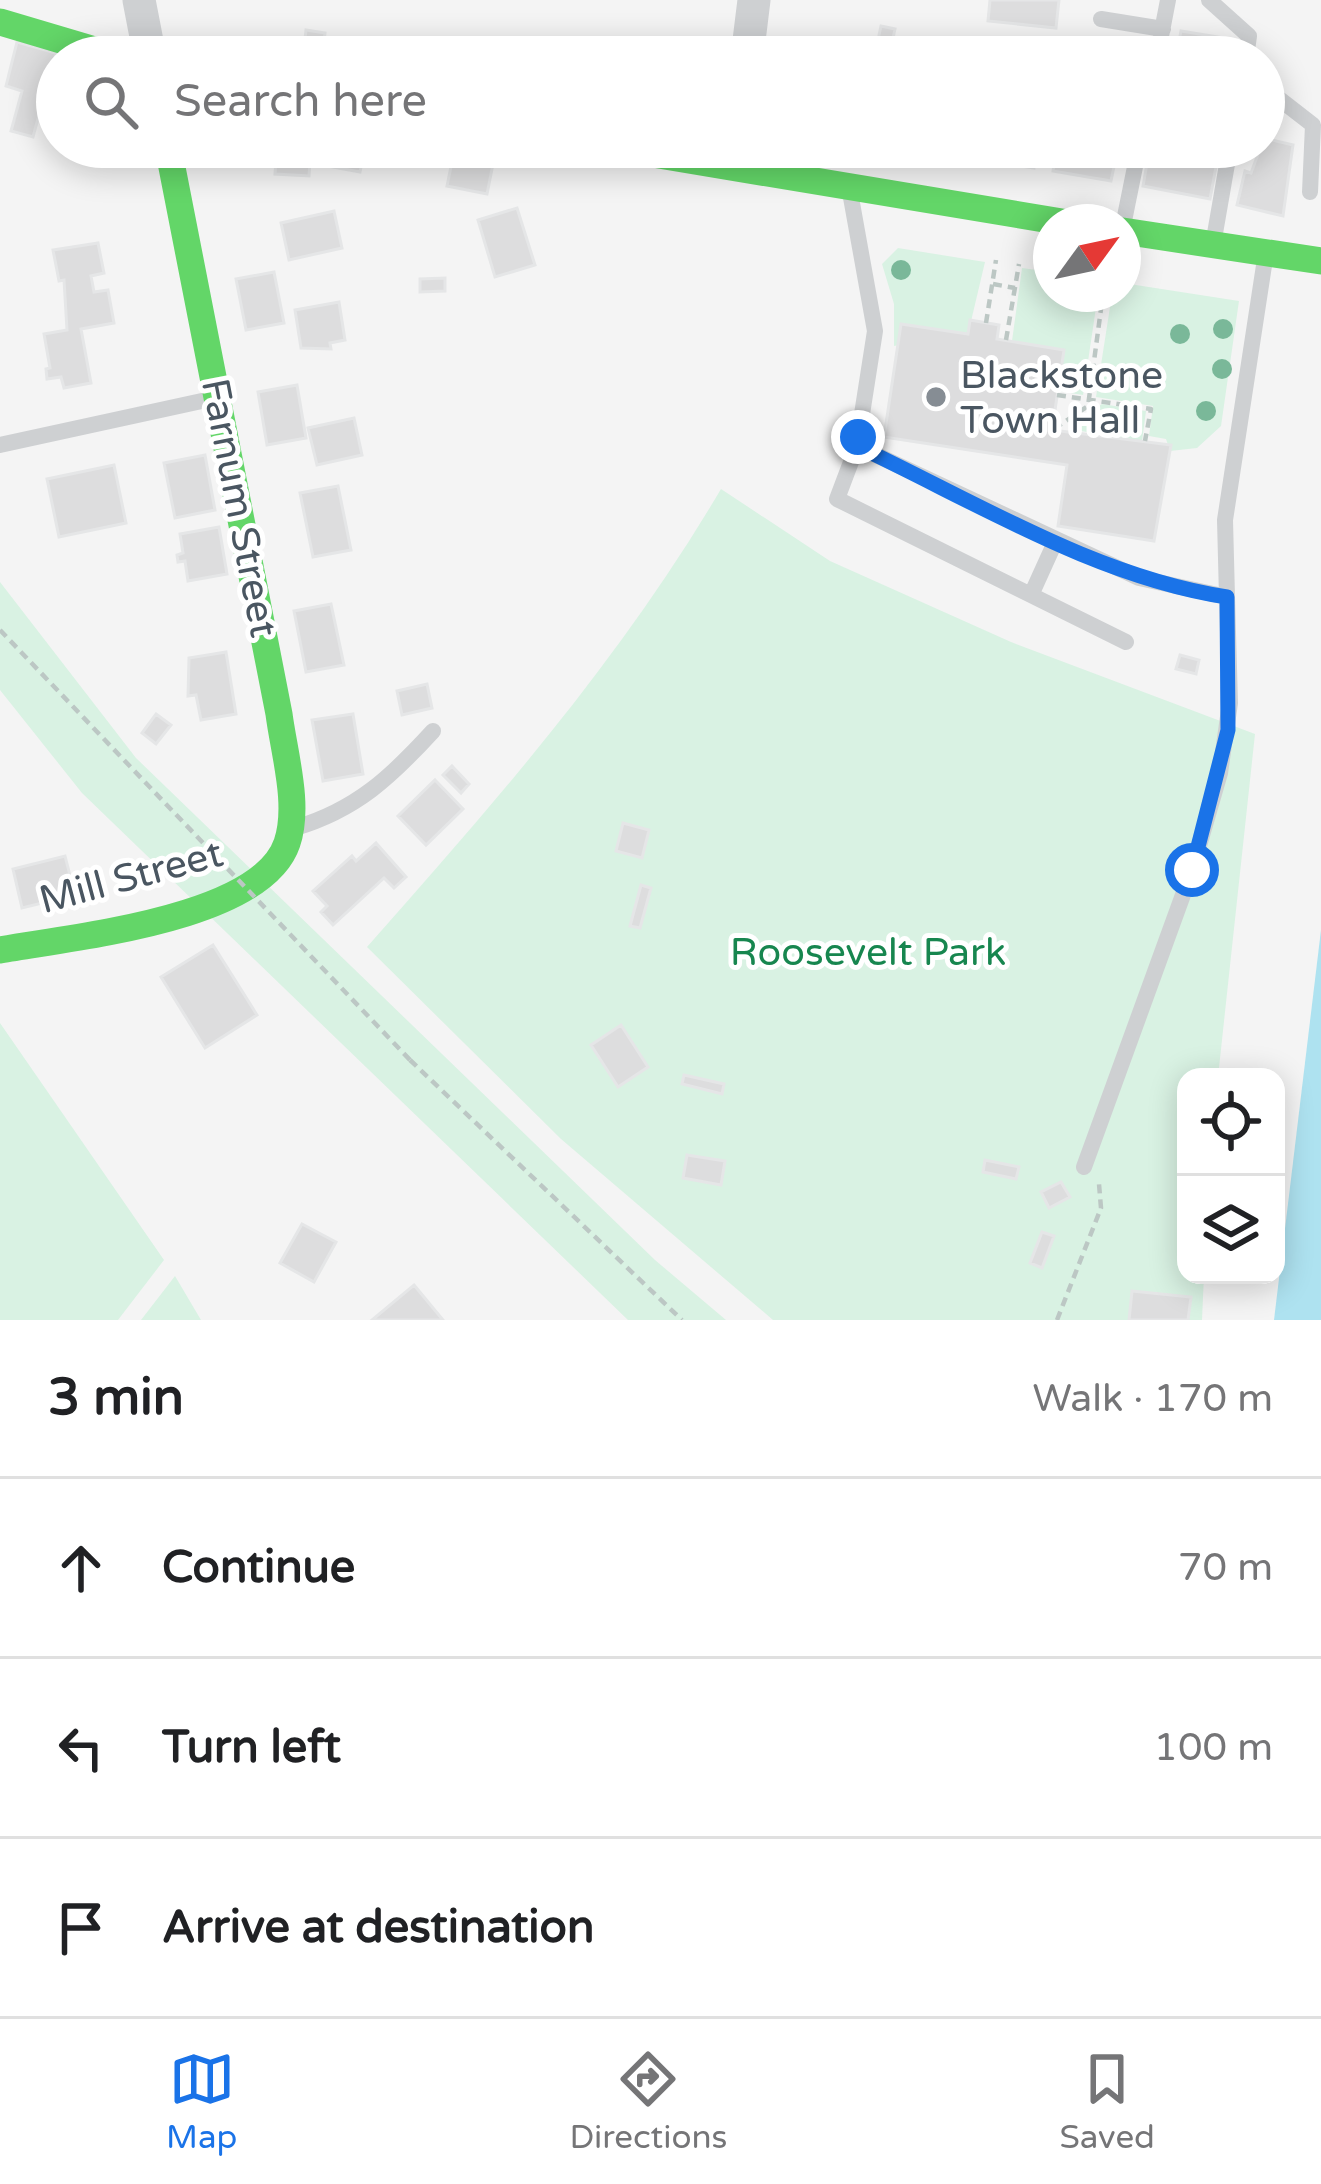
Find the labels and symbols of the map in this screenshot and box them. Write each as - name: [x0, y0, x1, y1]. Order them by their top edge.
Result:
- north arrow: [1033, 204, 1141, 312]
- place label: Blackstone Town Hall: [960, 352, 1163, 444]
- street label: Farnum Street: [191, 375, 287, 641]
- marker: Blackstone Town Hall: [923, 384, 949, 410]
- route end: [831, 410, 885, 464]
- street label: Mill Street: [34, 830, 228, 924]
- route start: [1165, 843, 1219, 897]
- park label: Roosevelt Park: [730, 929, 1006, 976]

